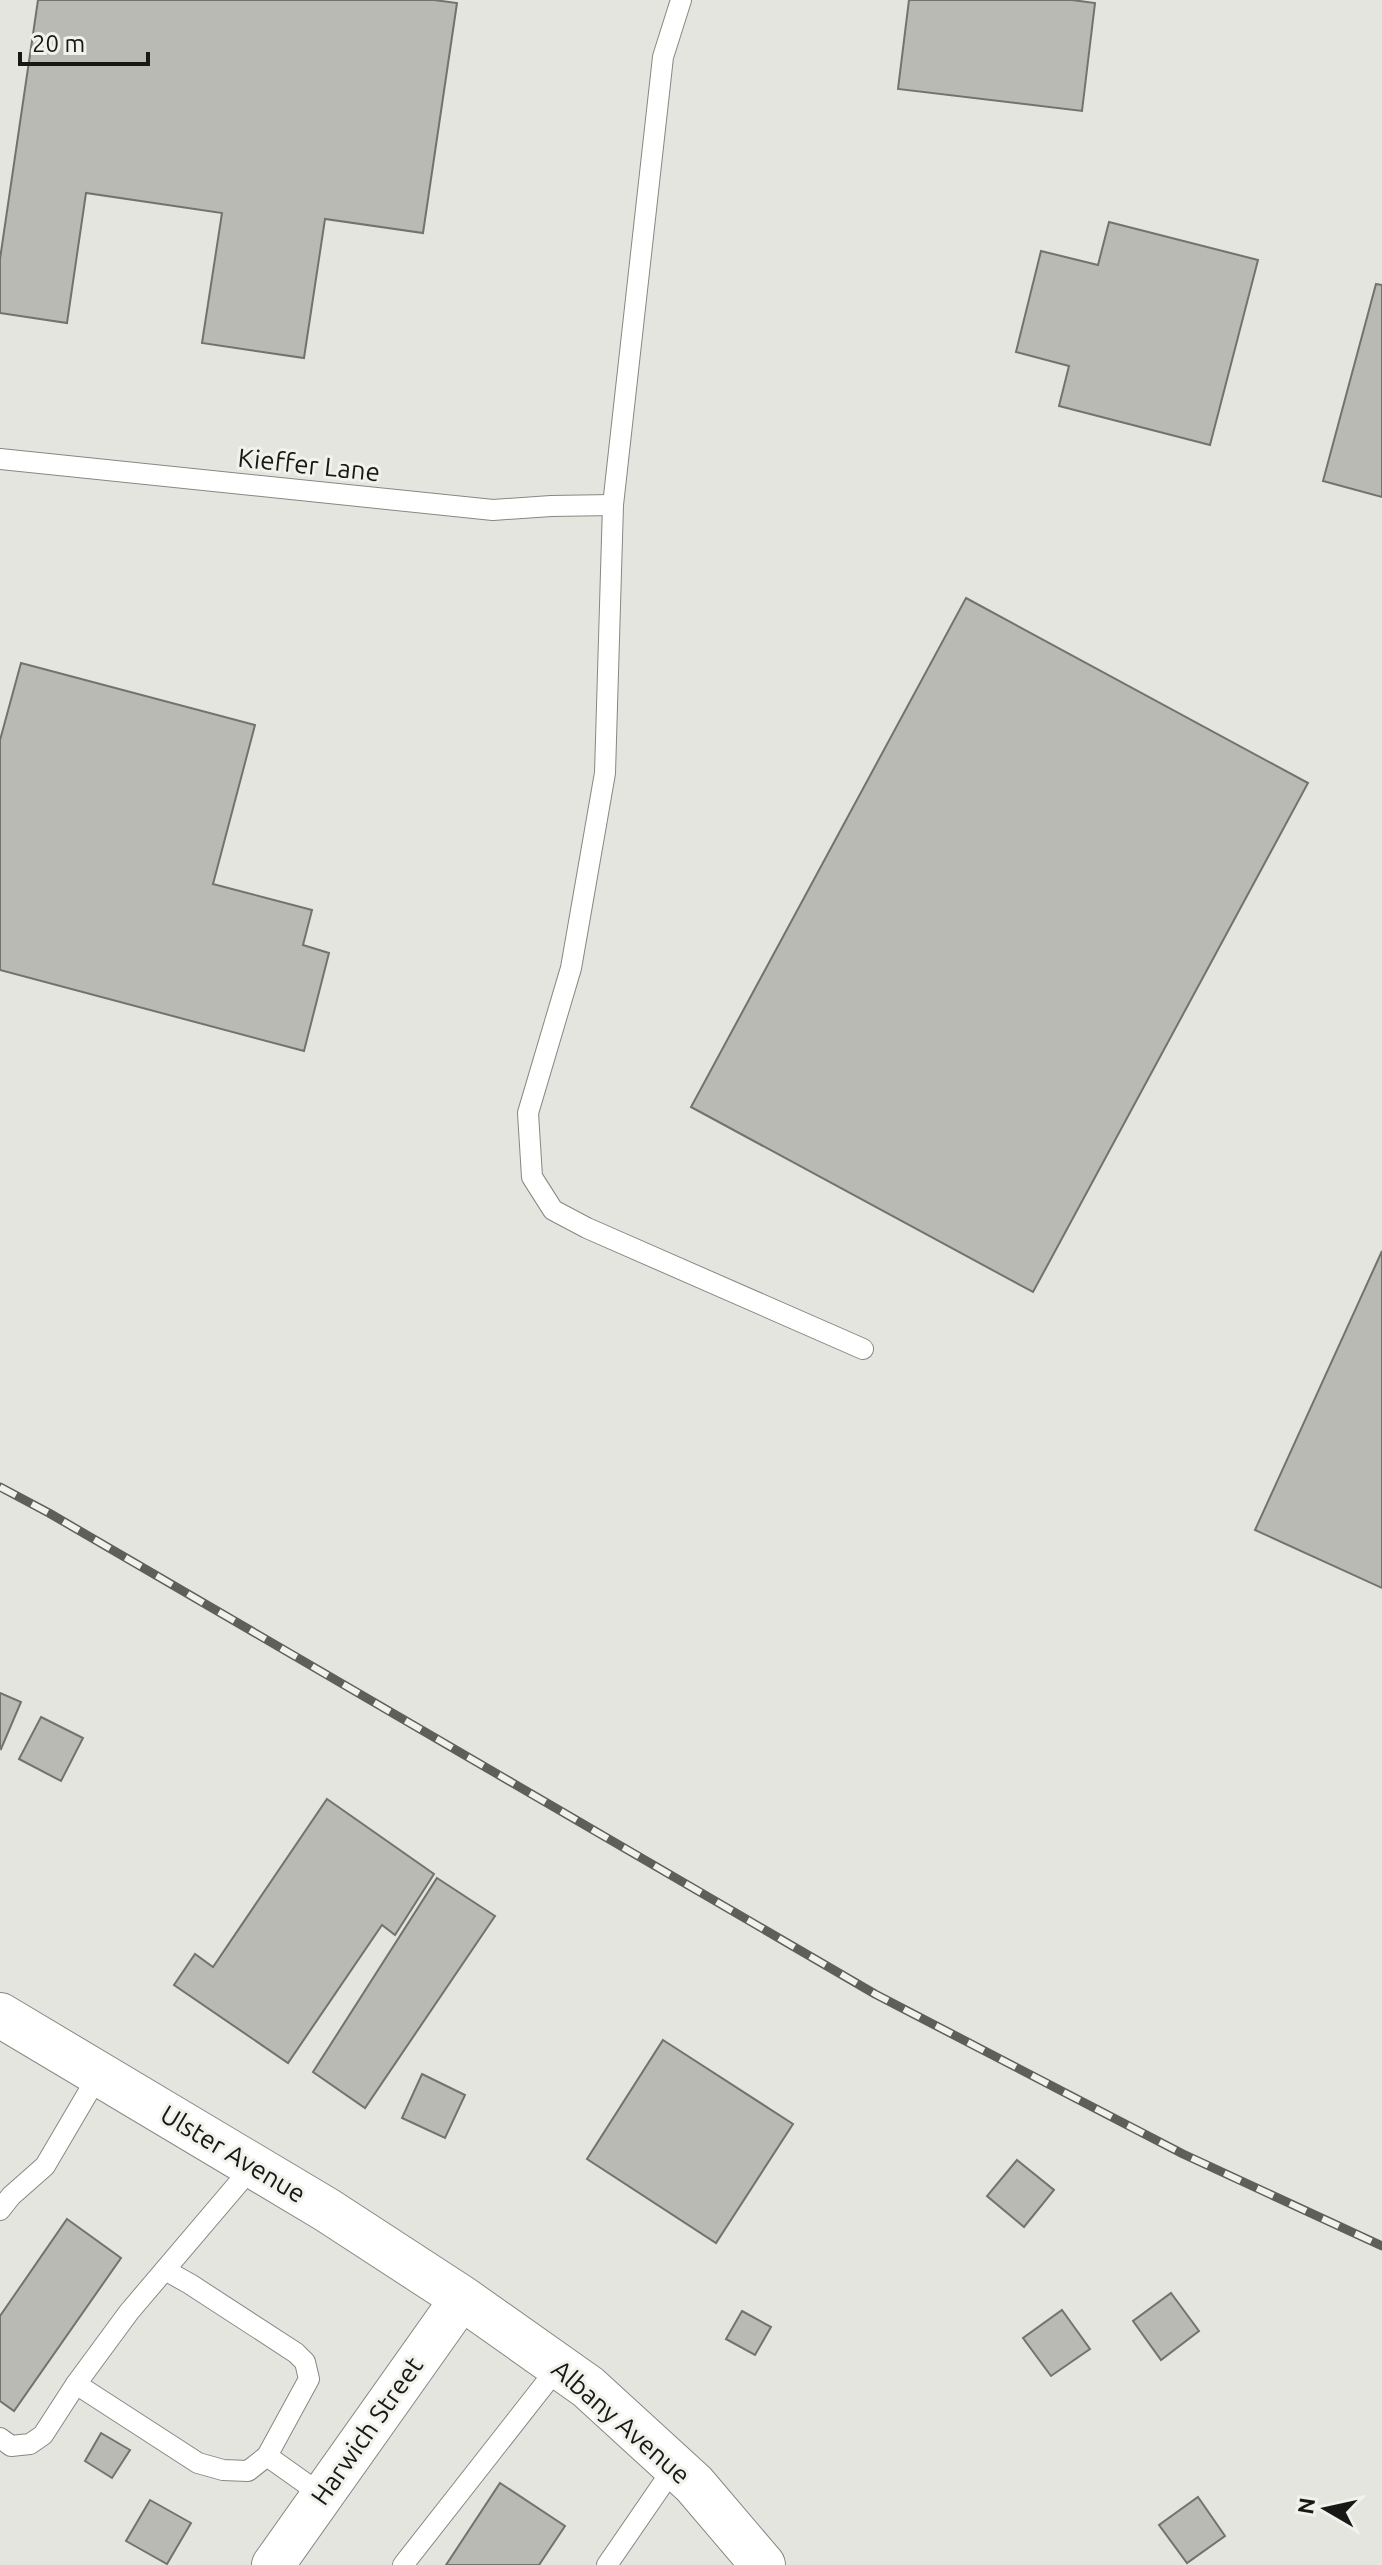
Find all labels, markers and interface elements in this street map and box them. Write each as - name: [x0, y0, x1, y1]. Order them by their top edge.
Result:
- scale bar: [20, 16, 148, 66]
- text: 20 m: [32, 30, 85, 57]
- street label: Kieffer Lane: [237, 443, 382, 486]
- street label: Ulster Avenue: [156, 2099, 311, 2208]
- street label: Harwich Street: [305, 2351, 428, 2510]
- street label: Albany Avenue: [547, 2354, 696, 2489]
- north arrow: [1286, 2469, 1366, 2549]
- text: N: [1292, 2496, 1319, 2516]

